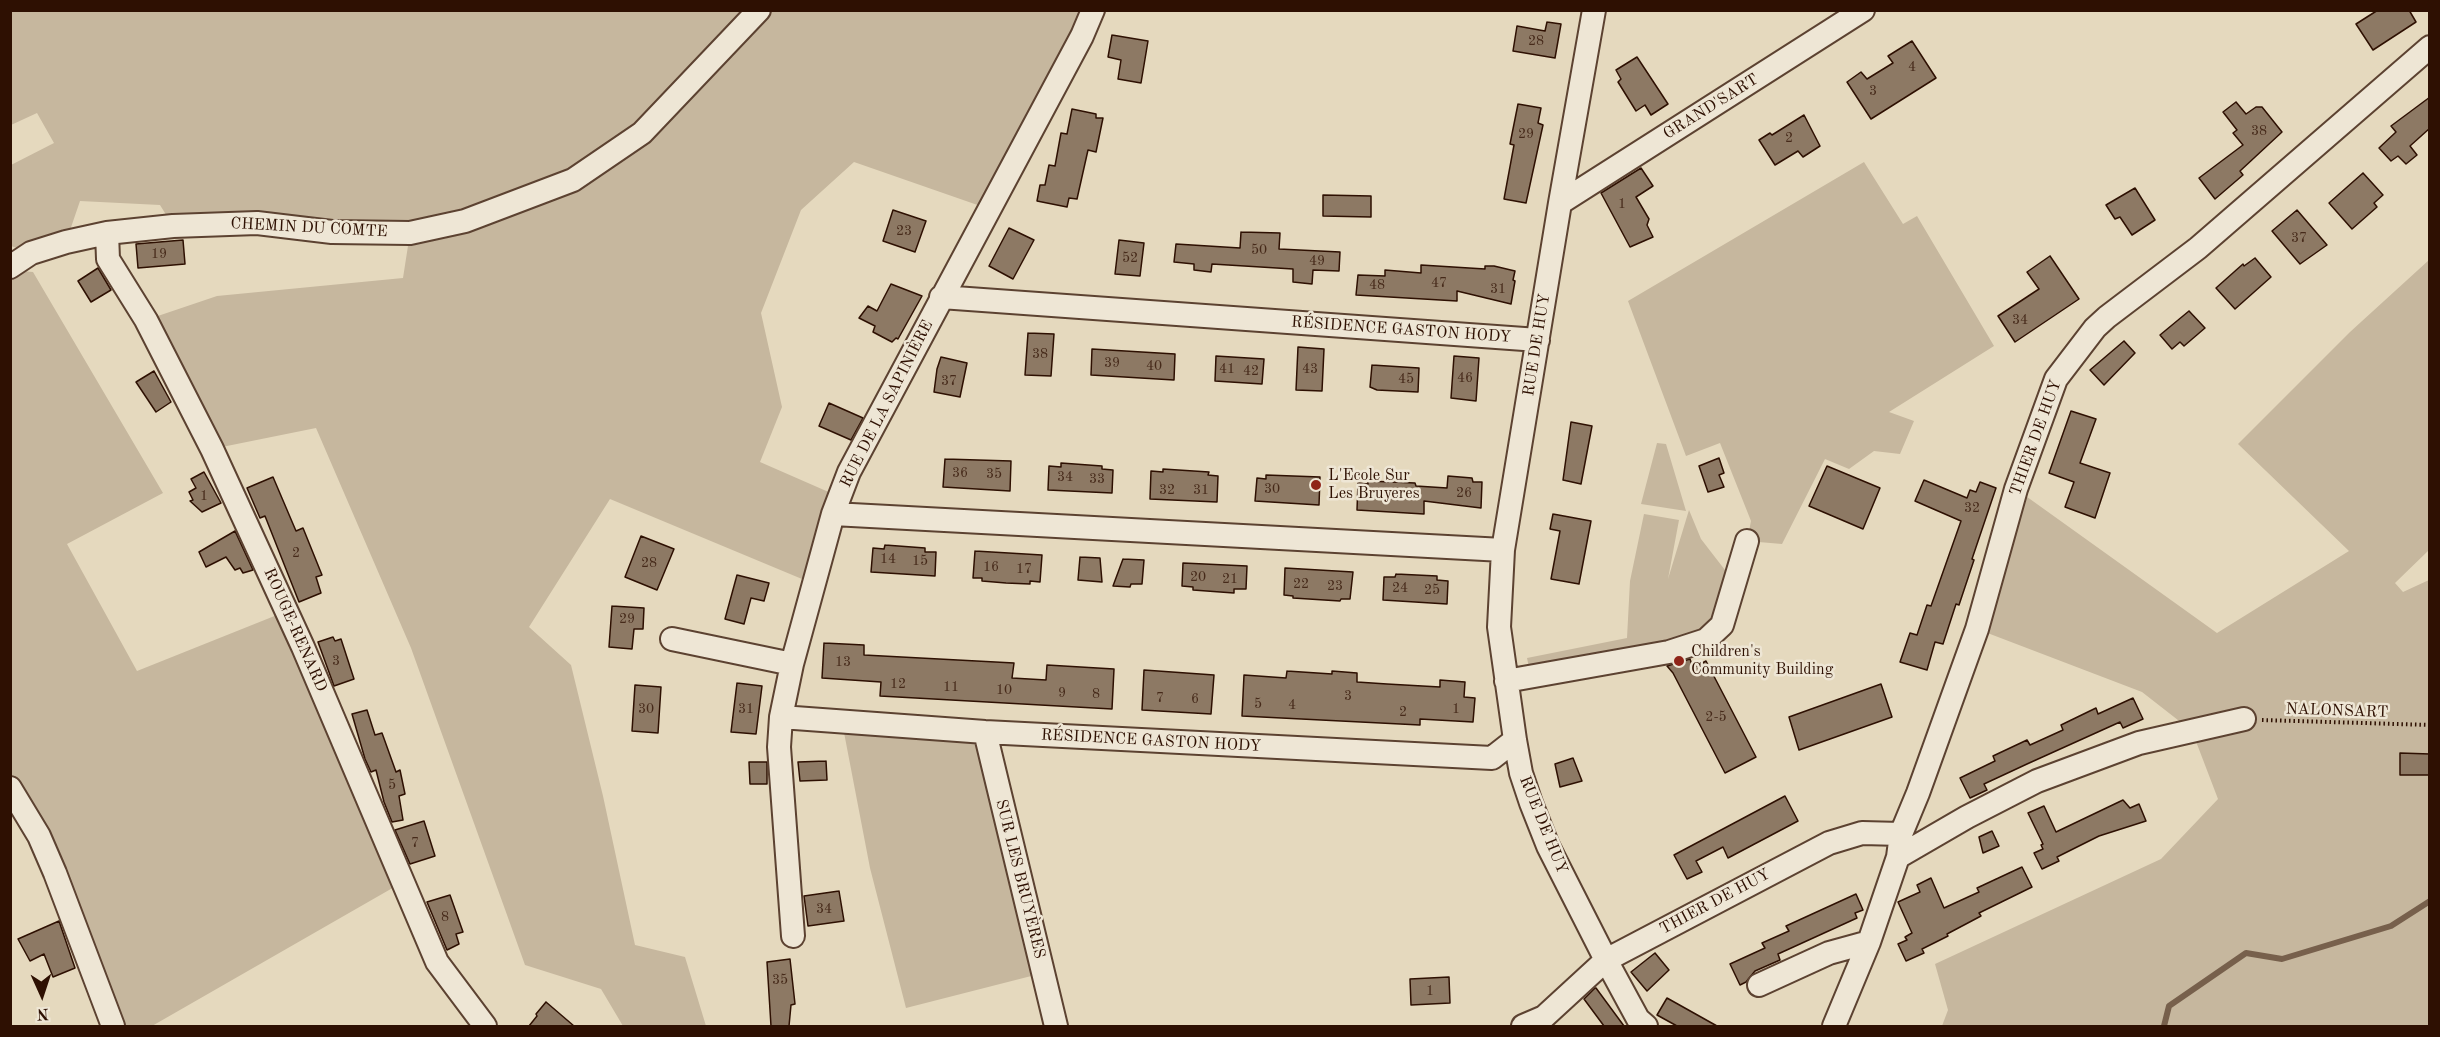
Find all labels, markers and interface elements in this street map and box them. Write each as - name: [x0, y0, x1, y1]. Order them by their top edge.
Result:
- house number: 28: [1528, 33, 1544, 49]
- house number: 4: [1908, 59, 1916, 75]
- street label: GRAND'SART: [1660, 70, 1762, 144]
- house number: 3: [1869, 83, 1877, 99]
- house number: 38: [2251, 123, 2267, 139]
- house number: 29: [1518, 126, 1534, 142]
- house number: 2: [1785, 130, 1793, 146]
- house number: 1: [1618, 196, 1626, 212]
- street label: CHEMIN DU COMTE: [230, 214, 388, 242]
- house number: 23: [896, 223, 912, 239]
- house number: 37: [2291, 230, 2307, 246]
- house number: 50: [1251, 242, 1267, 258]
- house number: 19: [151, 246, 167, 262]
- house number: 52: [1122, 250, 1138, 266]
- house number: 49: [1309, 253, 1325, 269]
- house number: 47: [1431, 275, 1447, 291]
- house number: 48: [1369, 277, 1385, 293]
- house number: 31: [1490, 281, 1506, 297]
- street label: RUE DE HUY: [1519, 292, 1555, 398]
- house number: 34: [2012, 312, 2028, 328]
- street label: RÉSIDENCE GASTON HODY: [1290, 313, 1512, 347]
- street label: RUE DE LA SAPINIÈRE: [836, 317, 938, 491]
- house number: 38: [1032, 346, 1048, 362]
- house number: 39: [1104, 355, 1120, 371]
- house number: 40: [1146, 358, 1162, 374]
- house number: 41: [1219, 361, 1235, 377]
- house number: 43: [1302, 361, 1318, 377]
- house number: 42: [1243, 363, 1259, 379]
- house number: 46: [1457, 370, 1473, 386]
- house number: 45: [1398, 371, 1414, 387]
- house number: 37: [941, 373, 957, 389]
- street label: THIER DE HUY: [2006, 377, 2066, 499]
- house number: 36: [952, 465, 968, 481]
- house number: 35: [986, 466, 1002, 482]
- place label: L'Ecole Sur Les Bruyeres: [1328, 466, 1420, 504]
- house number: 34: [1057, 469, 1073, 485]
- house number: 33: [1089, 471, 1105, 487]
- marker: L'Ecole Sur Les Bruyeres: [1309, 478, 1323, 492]
- house number: 30: [1264, 481, 1280, 497]
- house number: 32: [1159, 482, 1175, 498]
- house number: 31: [1193, 482, 1209, 498]
- house number: 26: [1456, 485, 1472, 501]
- house number: 1: [200, 488, 208, 504]
- house number: 32: [1964, 500, 1980, 516]
- house number: 2: [292, 545, 300, 561]
- house number: 14: [880, 551, 896, 567]
- house number: 15: [912, 553, 928, 569]
- house number: 28: [641, 555, 657, 571]
- house number: 16: [983, 559, 999, 575]
- house number: 17: [1016, 561, 1032, 577]
- street label: ROUGE-RENARD: [259, 565, 331, 695]
- house number: 20: [1190, 569, 1206, 585]
- house number: 21: [1222, 571, 1238, 587]
- house number: 22: [1293, 576, 1309, 592]
- house number: 23: [1327, 578, 1343, 594]
- house number: 24: [1392, 580, 1408, 596]
- house number: 25: [1424, 582, 1440, 598]
- house number: 29: [619, 611, 635, 627]
- place label: Children's Community Building: [1691, 642, 1833, 680]
- house number: 3: [332, 653, 340, 669]
- house number: 13: [835, 654, 851, 670]
- marker: Children's Community Building: [1672, 654, 1686, 668]
- house number: 12: [890, 676, 906, 692]
- house number: 11: [943, 679, 959, 695]
- house number: 10: [996, 682, 1012, 698]
- house number: 9: [1058, 685, 1066, 701]
- house number: 8: [1092, 686, 1100, 702]
- house number: 3: [1344, 688, 1352, 704]
- house number: 7: [1156, 690, 1164, 706]
- house number: 6: [1191, 691, 1199, 707]
- house number: 5: [1254, 696, 1262, 712]
- house number: 4: [1288, 697, 1296, 713]
- street label: NALONSART: [2285, 700, 2389, 722]
- house number: 30: [638, 701, 654, 717]
- house number: 31: [738, 701, 754, 717]
- house number: 1: [1452, 701, 1460, 717]
- house number: 2: [1399, 704, 1407, 720]
- house number: 2-5: [1705, 709, 1727, 725]
- street label: RÉSIDENCE GASTON HODY: [1040, 726, 1262, 756]
- street label: RUE DE HUY: [1515, 773, 1571, 877]
- house number: 5: [388, 777, 396, 793]
- street label: SUR LES BRUYÈRES: [991, 797, 1049, 961]
- house number: 7: [411, 835, 419, 851]
- street label: THIER DE HUY: [1657, 865, 1773, 939]
- house number: 34: [816, 901, 832, 917]
- house number: 8: [441, 909, 449, 925]
- north arrow: [12, 965, 72, 1025]
- house number: 35: [772, 972, 788, 988]
- house number: 1: [1426, 983, 1434, 999]
- text: N: [36, 1005, 49, 1021]

